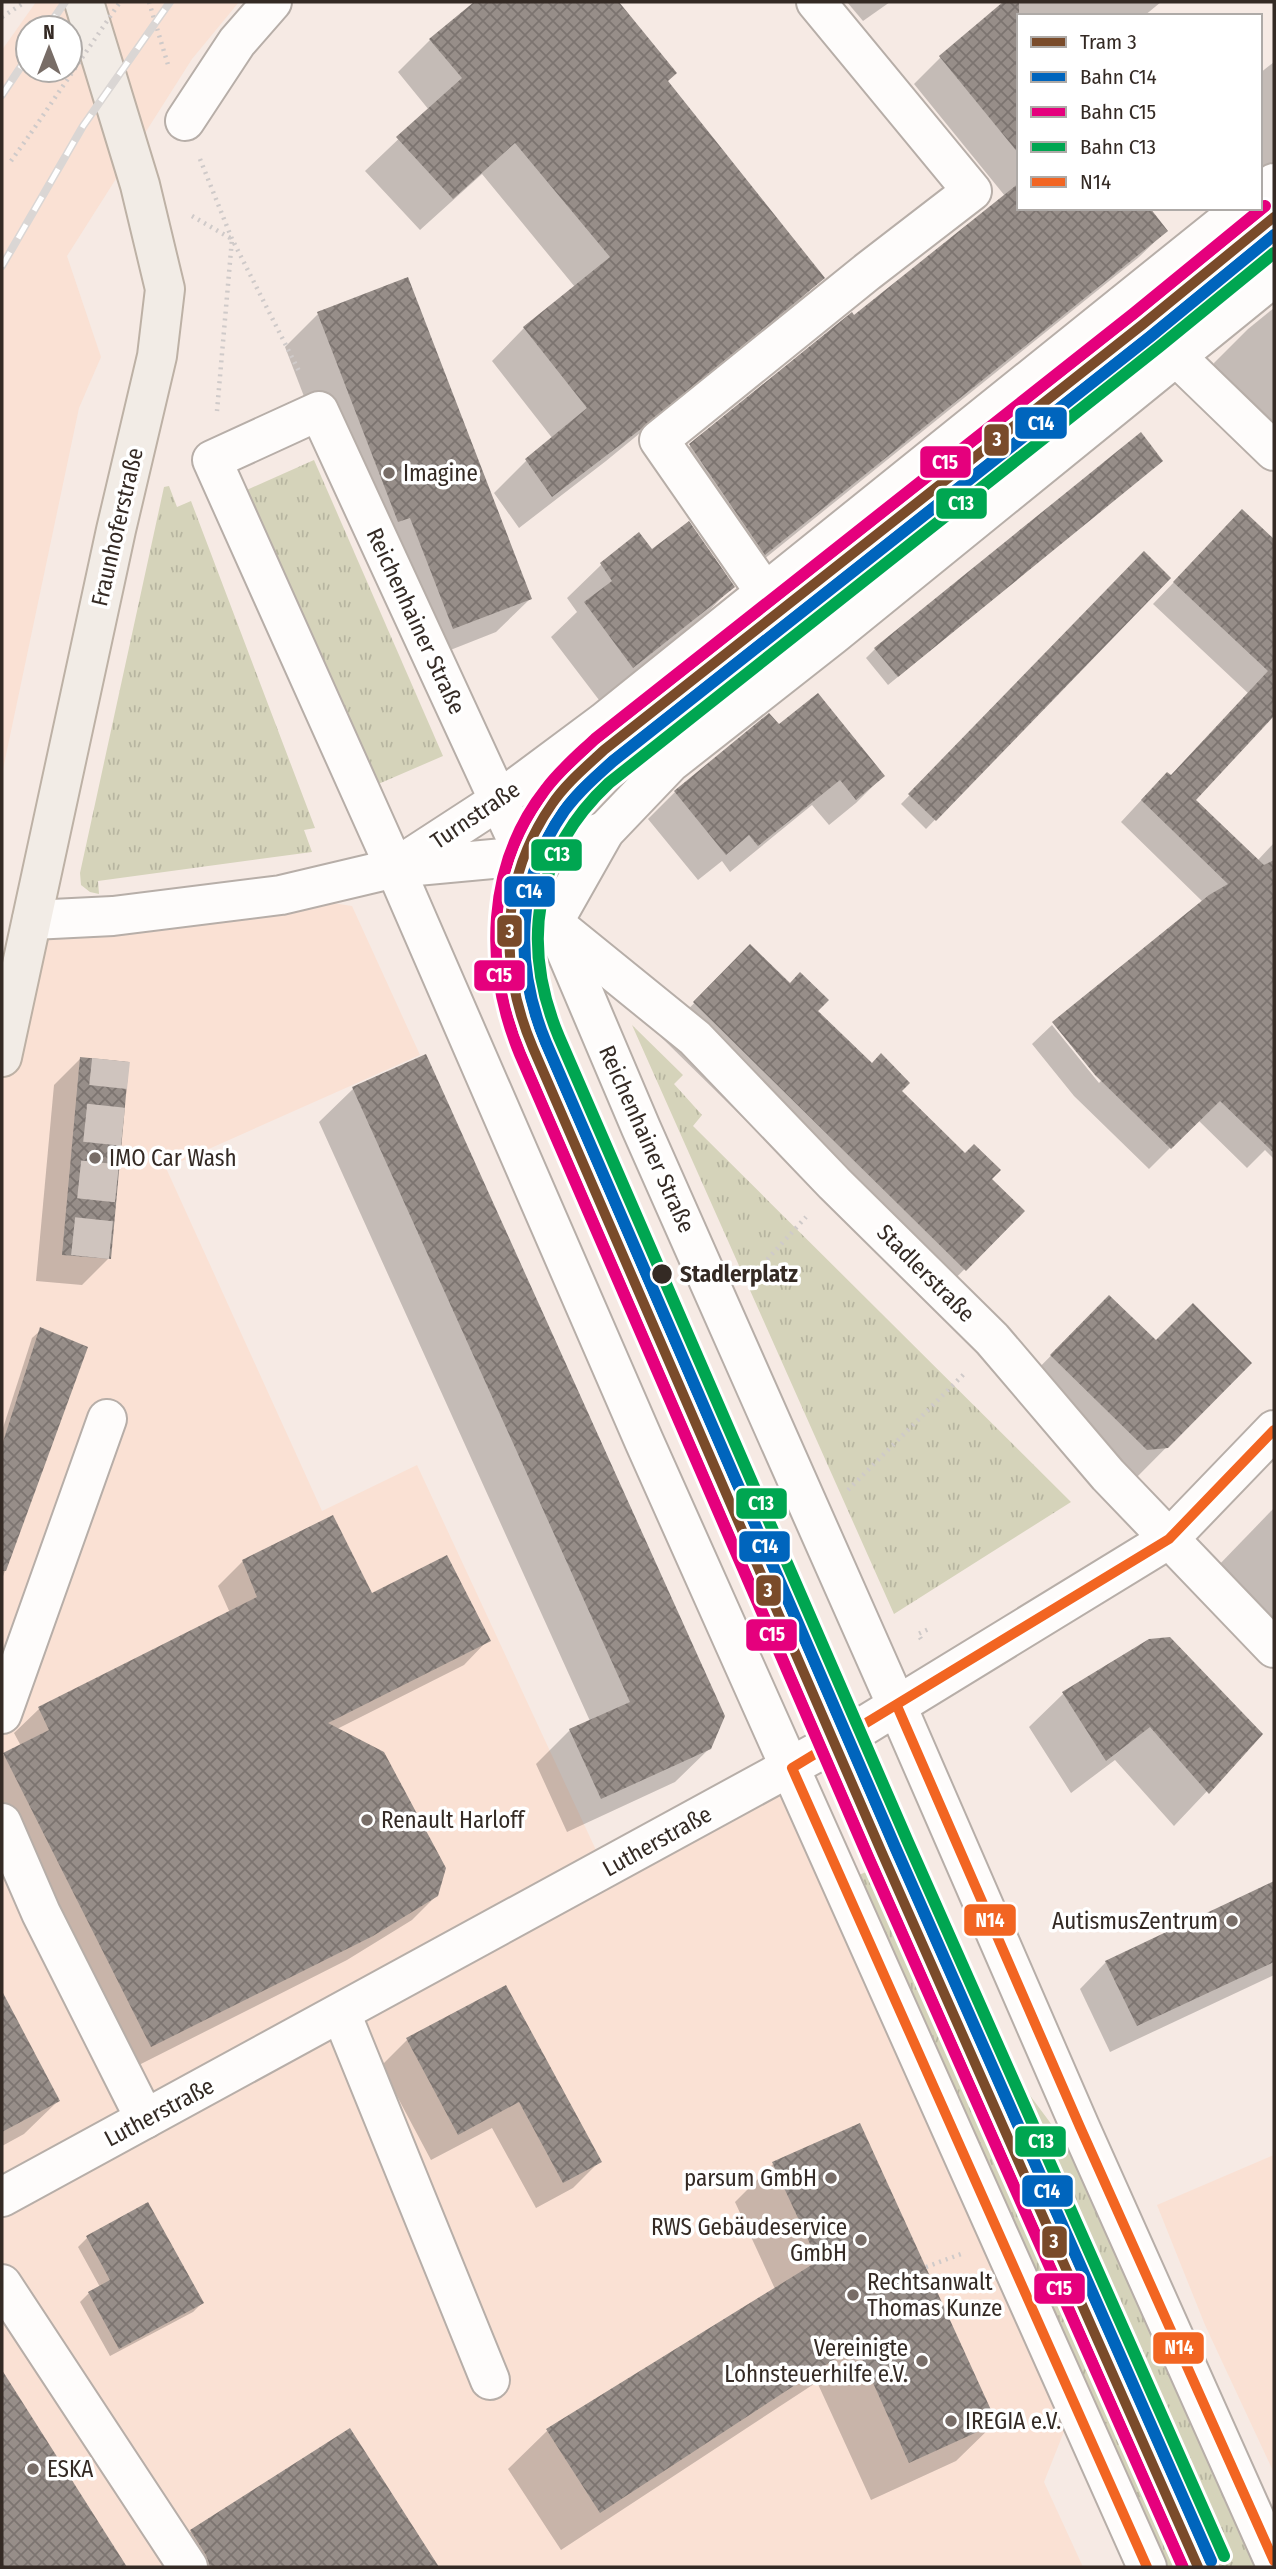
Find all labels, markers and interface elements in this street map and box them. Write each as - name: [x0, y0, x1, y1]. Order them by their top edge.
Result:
- north arrow: [14, 14, 84, 84]
- legend: [1017, 14, 1262, 210]
- text: N: [43, 21, 55, 44]
- text: Tram 3: [1080, 29, 1137, 55]
- text: Bahn C14: [1080, 64, 1157, 90]
- text: Bahn C15: [1080, 99, 1156, 125]
- text: Bahn C13: [1080, 134, 1156, 160]
- text: N14: [1080, 169, 1111, 195]
- line badge: C14: [1014, 406, 1068, 440]
- text: C14: [1028, 412, 1055, 435]
- line badge: 3: [983, 423, 1010, 457]
- text: 3: [992, 428, 1002, 451]
- street label: Fraunhoferstraße: [85, 445, 149, 609]
- line badge: C15: [919, 445, 972, 479]
- text: C15: [932, 451, 958, 474]
- place label: Imagine: [403, 459, 478, 487]
- marker: Imagine: [381, 465, 397, 481]
- line badge: C13: [935, 487, 988, 520]
- text: C13: [948, 492, 974, 515]
- street label: Reichenhainer Straße: [361, 524, 471, 718]
- street label: Turnstraße: [425, 775, 525, 855]
- line badge: C13: [530, 838, 583, 872]
- text: C13: [544, 843, 570, 866]
- line badge: C14: [503, 875, 556, 908]
- text: C14: [516, 880, 543, 903]
- line badge: 3: [496, 914, 523, 948]
- text: 3: [505, 920, 515, 943]
- line badge: C15: [473, 959, 526, 992]
- text: C15: [486, 964, 512, 987]
- street label: Reichenhainer Straße: [593, 1041, 701, 1237]
- place label: IMO Car Wash: [109, 1144, 237, 1172]
- marker: IMO Car Wash: [87, 1150, 103, 1166]
- street label: Stadlerstraße: [871, 1218, 981, 1328]
- place label: Stadlerplatz: [680, 1260, 798, 1288]
- marker: Stadlerplatz: [650, 1262, 674, 1286]
- line badge: C13: [735, 1487, 788, 1520]
- text: C13: [748, 1492, 774, 1515]
- line badge: C14: [738, 1530, 791, 1563]
- text: C14: [752, 1535, 779, 1558]
- line badge: 3: [755, 1574, 782, 1607]
- text: 3: [763, 1579, 773, 1602]
- line badge: C15: [745, 1618, 798, 1652]
- text: C15: [759, 1623, 785, 1646]
- street label: Lutherstraße: [598, 1800, 716, 1882]
- place label: Renault Harloff: [381, 1806, 526, 1834]
- marker: Renault Harloff: [359, 1812, 375, 1828]
- line badge: N14: [963, 1903, 1017, 1937]
- place label: AutismusZentrum: [1052, 1907, 1218, 1935]
- text: N14: [975, 1909, 1005, 1932]
- marker: AutismusZentrum: [1224, 1913, 1240, 1929]
- street label: Lutherstraße: [99, 2071, 219, 2153]
- line badge: C13: [1014, 2125, 1067, 2158]
- text: C13: [1028, 2130, 1054, 2153]
- place label: parsum GmbH: [684, 2164, 817, 2192]
- marker: parsum GmbH: [823, 2170, 839, 2186]
- line badge: C14: [1021, 2174, 1074, 2208]
- text: C14: [1034, 2180, 1061, 2203]
- place label: RWS Gebäudeservice GmbH: [651, 2213, 847, 2267]
- line badge: 3: [1041, 2225, 1068, 2259]
- text: 3: [1049, 2230, 1059, 2253]
- marker: RWS Gebäudeservice GmbH: [853, 2232, 869, 2248]
- place label: Rechtsanwalt Thomas Kunze: [867, 2268, 1002, 2322]
- line badge: C15: [1033, 2272, 1086, 2305]
- text: C15: [1046, 2277, 1072, 2300]
- marker: Rechtsanwalt Thomas Kunze: [845, 2287, 861, 2303]
- line badge: N14: [1152, 2331, 1205, 2365]
- place label: Vereinigte Lohnsteuerhilfe e.V.: [724, 2334, 908, 2388]
- text: N14: [1164, 2336, 1194, 2359]
- marker: Vereinigte Lohnsteuerhilfe e.V.: [914, 2353, 930, 2369]
- place label: IREGIA e.V.: [965, 2407, 1061, 2435]
- marker: IREGIA e.V.: [943, 2413, 959, 2429]
- place label: ESKA: [47, 2455, 93, 2483]
- marker: ESKA: [25, 2461, 41, 2477]

